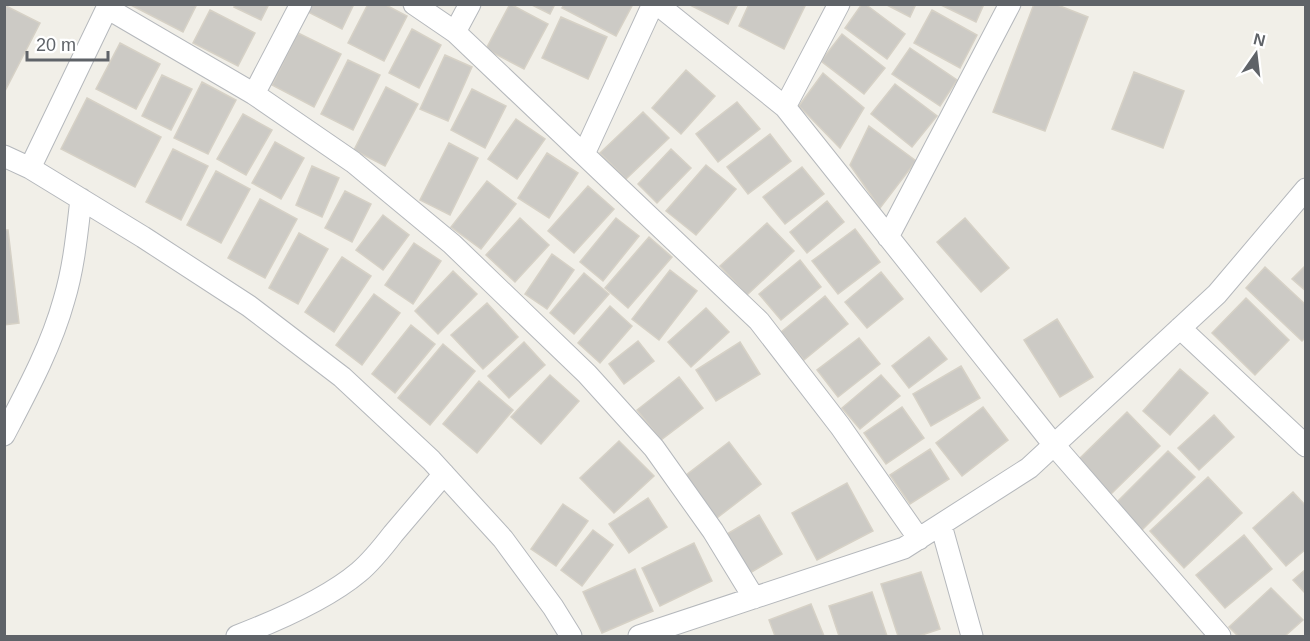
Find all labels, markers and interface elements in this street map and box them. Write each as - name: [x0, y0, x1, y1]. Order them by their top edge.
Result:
- scale bar: [27, 24, 108, 62]
- north arrow: [1226, 24, 1286, 84]
- text: N: [1252, 30, 1267, 50]
- text: 20 m: [36, 35, 76, 55]

